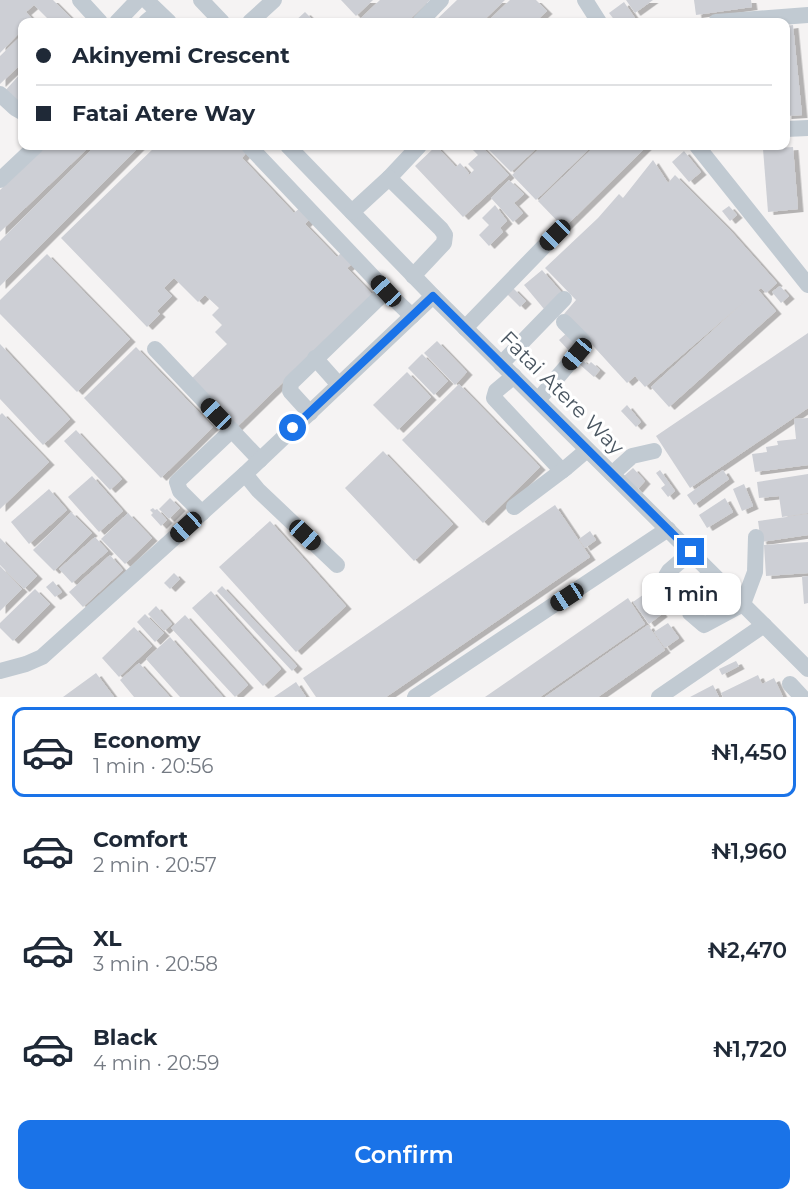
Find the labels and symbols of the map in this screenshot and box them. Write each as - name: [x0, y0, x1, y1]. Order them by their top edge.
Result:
- car: [536, 216, 574, 254]
- car: [367, 272, 405, 310]
- street label: Fatai Atere Way: [495, 326, 630, 460]
- car: [559, 334, 595, 374]
- car: [197, 395, 235, 433]
- route start: [279, 414, 306, 441]
- car: [167, 508, 205, 546]
- car: [286, 516, 324, 554]
- route end: [677, 538, 704, 565]
- callout: 1 min: [642, 573, 740, 615]
- car: [547, 580, 587, 614]

